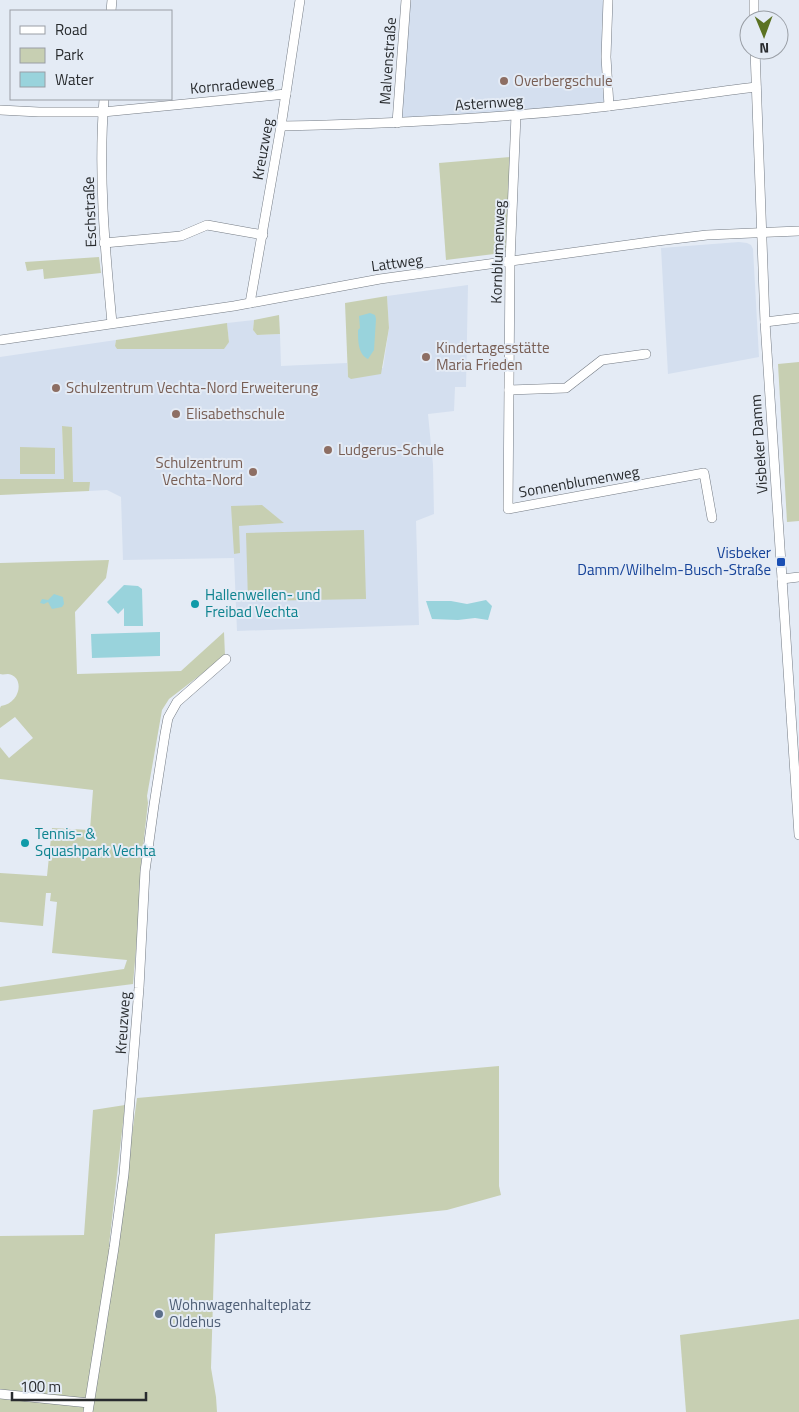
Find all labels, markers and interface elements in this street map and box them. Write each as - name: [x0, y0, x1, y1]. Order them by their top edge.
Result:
- legend: [10, 10, 172, 100]
- north arrow: [739, 10, 789, 60]
- street label: Malvenstraße: [373, 17, 402, 105]
- text: Road: [55, 18, 87, 41]
- text: N: [759, 38, 769, 59]
- text: Park: [55, 43, 84, 66]
- text: Water: [55, 68, 94, 91]
- street label: Kornradeweg: [189, 69, 275, 100]
- place label: Overbergschule: [514, 69, 613, 92]
- marker: Overbergschule: [498, 75, 510, 87]
- street label: Asternweg: [454, 89, 524, 116]
- street label: Kreuzweg: [246, 116, 279, 182]
- street label: Eschstraße: [77, 176, 102, 248]
- street label: Kornblumenweg: [484, 200, 511, 304]
- street label: Lattweg: [370, 247, 424, 278]
- place label: Kindertagesstätte Maria Frieden: [436, 336, 549, 376]
- marker: Kindertagesstätte Maria Frieden: [420, 351, 432, 363]
- place label: Schulzentrum Vechta-Nord Erweiterung: [66, 376, 318, 399]
- marker: Schulzentrum Vechta-Nord Erweiterung: [50, 382, 62, 394]
- street label: Visbeker Damm: [744, 393, 773, 495]
- place label: Elisabethschule: [186, 402, 285, 425]
- marker: Elisabethschule: [170, 408, 182, 420]
- place label: Ludgerus-Schule: [338, 438, 444, 461]
- marker: Ludgerus-Schule: [322, 444, 334, 456]
- place label: Schulzentrum Vechta-Nord: [156, 451, 243, 491]
- street label: Sonnenblumenweg: [517, 460, 641, 503]
- marker: Schulzentrum Vechta-Nord: [247, 466, 259, 478]
- place label: Visbeker Damm/Wilhelm-Busch-Straße: [577, 541, 771, 581]
- marker: Visbeker Damm/Wilhelm-Busch-Straße: [775, 556, 787, 568]
- place label: Hallenwellen- und Freibad Vechta: [205, 583, 320, 623]
- marker: Hallenwellen- und Freibad Vechta: [189, 598, 201, 610]
- place label: Tennis- & Squashpark Vechta: [35, 822, 156, 862]
- marker: Tennis- & Squashpark Vechta: [19, 837, 31, 849]
- street label: Kreuzweg: [109, 991, 136, 1055]
- place label: Wohnwagenhalteplatz Oldehus: [169, 1293, 311, 1333]
- marker: Wohnwagenhalteplatz Oldehus: [153, 1308, 165, 1320]
- scale bar: [12, 1370, 146, 1402]
- text: 100 m: [20, 1375, 61, 1398]

